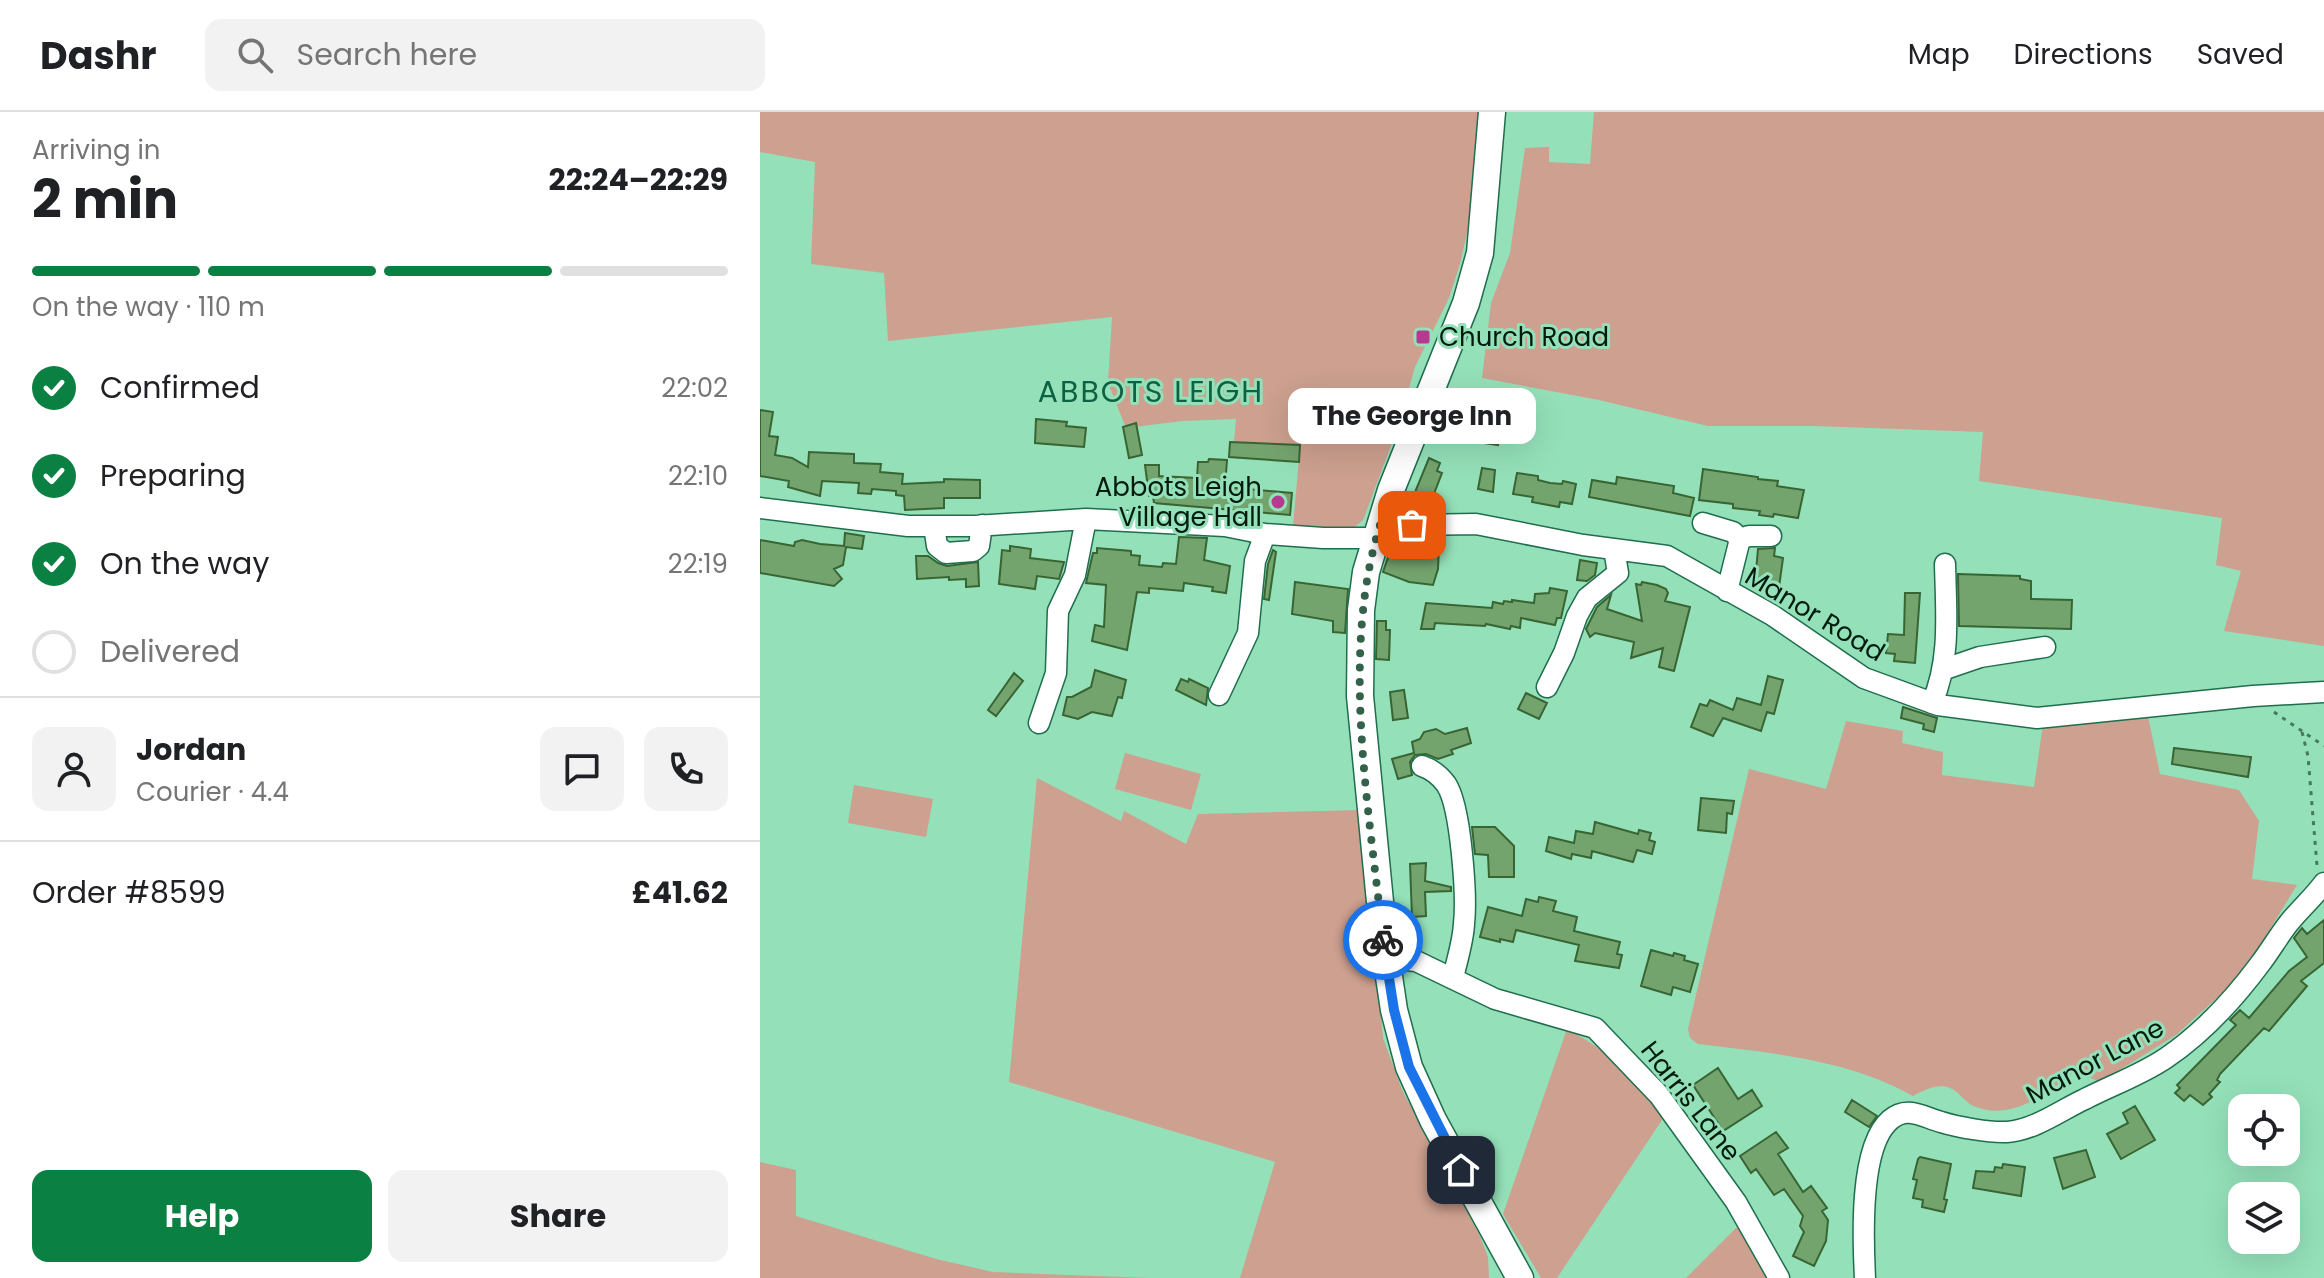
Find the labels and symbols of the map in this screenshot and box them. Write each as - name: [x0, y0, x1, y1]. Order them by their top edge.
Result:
- place label: Church Road: [1439, 319, 1609, 355]
- marker: Church Road: [1414, 328, 1432, 346]
- district label: ABBOTS LEIGH: [1038, 370, 1264, 413]
- callout: The George Inn: [1288, 389, 1536, 445]
- place label: Abbots Leigh Village Hall: [1095, 469, 1262, 535]
- pin: [1378, 491, 1446, 559]
- marker: Abbots Leigh Village Hall: [1269, 493, 1287, 511]
- street label: Manor Road: [1738, 558, 1892, 670]
- courier: [1343, 900, 1423, 980]
- street label: Manor Lane: [2020, 1010, 2170, 1112]
- street label: Harris Lane: [1633, 1033, 1749, 1169]
- pin: [1427, 1136, 1495, 1204]

